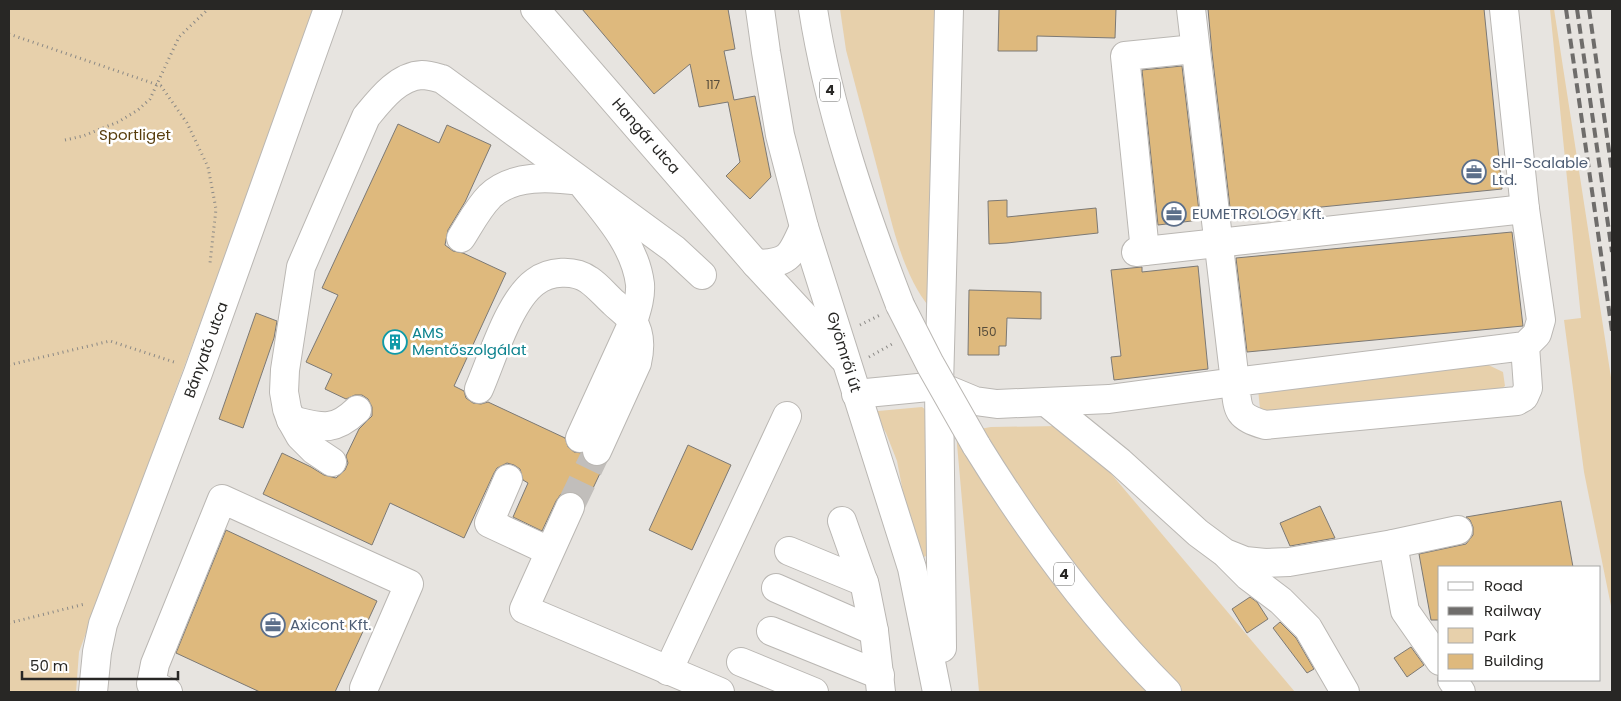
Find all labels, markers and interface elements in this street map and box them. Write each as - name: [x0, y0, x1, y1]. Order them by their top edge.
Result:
- house number: 117: [706, 76, 721, 93]
- road number: 4: [820, 78, 840, 102]
- street label: Hangár utca: [608, 93, 685, 178]
- park label: Sportliget: [99, 124, 171, 145]
- place label: SHI-Scalable Ltd.: [1492, 152, 1588, 190]
- office icon: SHI-Scalable Ltd.: [1461, 159, 1487, 185]
- office icon: EUMETROLOGY Kft.: [1161, 201, 1187, 227]
- place label: EUMETROLOGY Kft.: [1192, 203, 1325, 224]
- street label: Bányató utca: [178, 299, 233, 401]
- street label: Gyömrői út: [822, 309, 867, 395]
- place label: AMS Mentőszolgálat: [412, 322, 526, 360]
- house number: 150: [978, 323, 996, 340]
- building icon: AMS Mentőszolgálat: [382, 329, 408, 355]
- road number: 4: [1054, 562, 1074, 586]
- legend: [1438, 566, 1601, 681]
- text: Road: [1484, 575, 1523, 596]
- text: Railway: [1484, 600, 1542, 621]
- office icon: Axicont Kft.: [260, 612, 286, 638]
- place label: Axicont Kft.: [290, 614, 371, 635]
- text: Park: [1484, 625, 1516, 646]
- scale bar: [22, 648, 179, 680]
- text: Building: [1484, 650, 1544, 671]
- text: 50 m: [30, 655, 68, 676]

